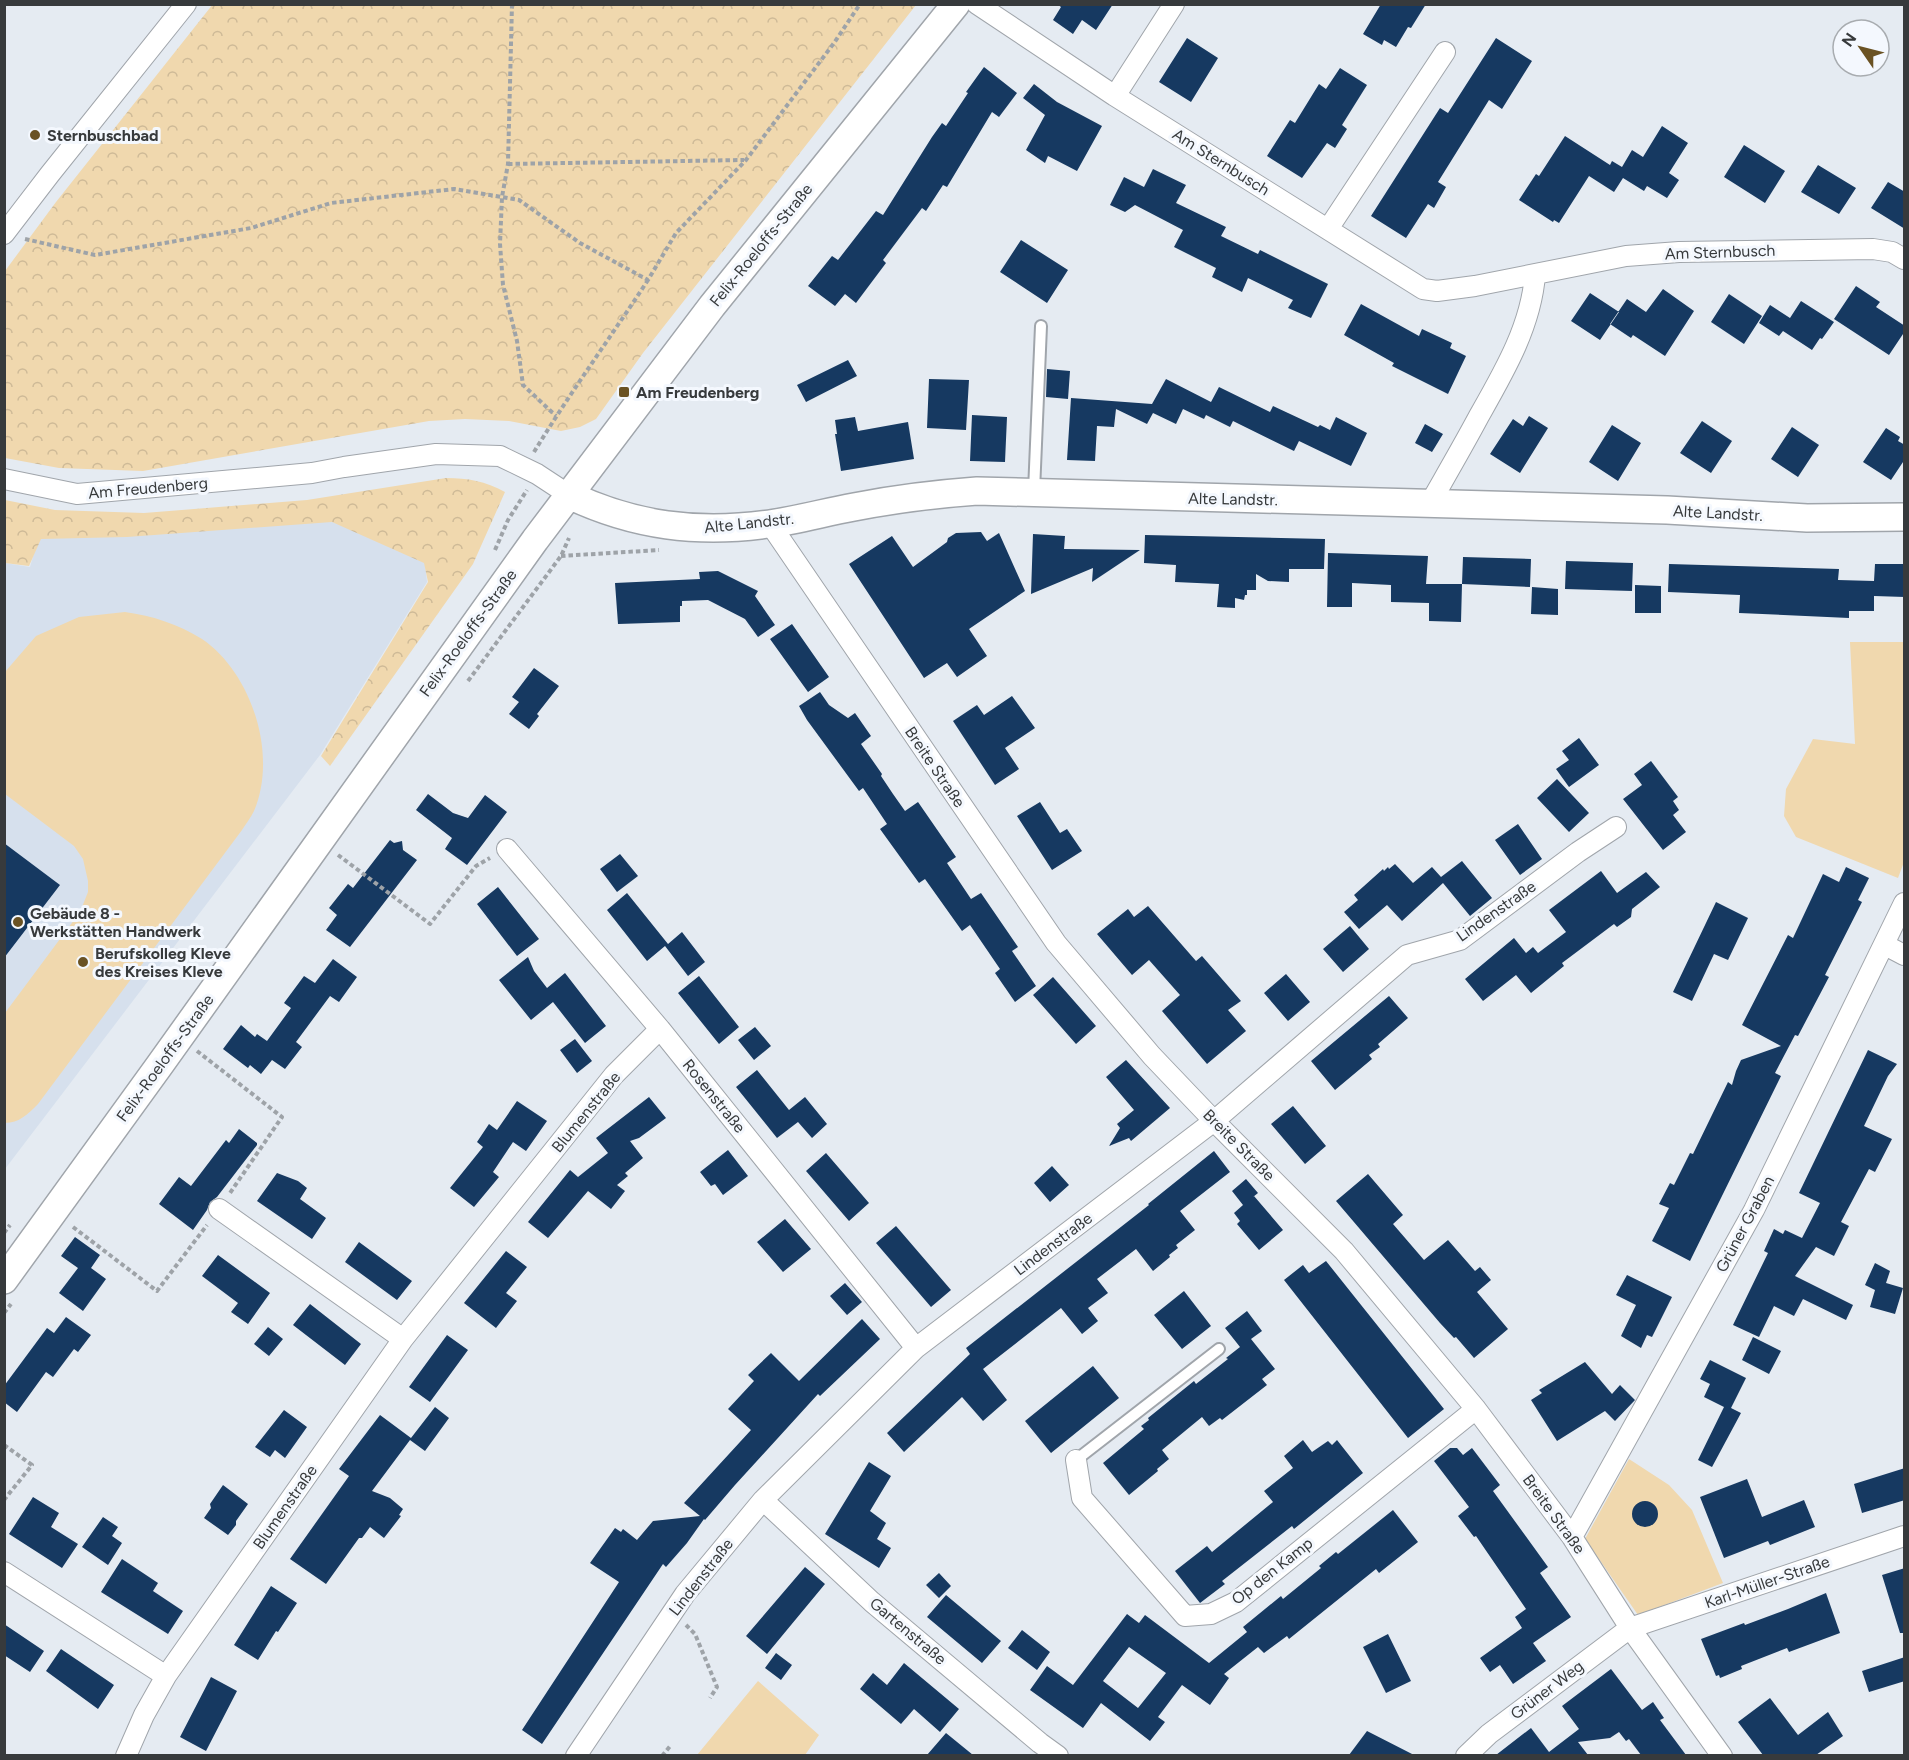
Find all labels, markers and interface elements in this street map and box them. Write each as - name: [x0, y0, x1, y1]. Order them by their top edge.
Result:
- north arrow: [1831, 18, 1891, 78]
- text: N: [1838, 29, 1860, 50]
- street label: Am Sternbusch: [1169, 125, 1273, 199]
- place label: Sternbuschbad: [47, 126, 159, 145]
- marker: Sternbuschbad: [28, 128, 42, 142]
- street label: Felix-Roeloffs-Straße: [706, 179, 817, 310]
- street label: Am Sternbusch: [1664, 241, 1776, 263]
- place label: Am Freudenberg: [636, 383, 759, 402]
- marker: Am Freudenberg: [617, 385, 631, 399]
- street label: Am Freudenberg: [87, 473, 209, 503]
- street label: Alte Landstr.: [1188, 489, 1278, 509]
- street label: Alte Landstr.: [1673, 501, 1763, 525]
- street label: Alte Landstr.: [703, 509, 795, 537]
- street label: Felix-Roeloffs-Straße: [415, 565, 521, 700]
- street label: Breite Straße: [901, 723, 969, 811]
- street label: Lindenstraße: [1453, 876, 1540, 945]
- place label: Gebäude 8 - Werkstätten Handwerk: [30, 904, 202, 941]
- marker: Gebäude 8 - Werkstätten Handwerk: [11, 915, 25, 929]
- place label: Berufskolleg Kleve des Kreises Kleve: [95, 944, 231, 981]
- marker: Berufskolleg Kleve des Kreises Kleve: [76, 955, 90, 969]
- street label: Felix-Roeloffs-Straße: [112, 990, 218, 1125]
- street label: Rosenstraße: [679, 1055, 750, 1137]
- street label: Blumenstraße: [548, 1068, 624, 1156]
- street label: Breite Straße: [1199, 1105, 1279, 1185]
- street label: Grüner Graben: [1712, 1173, 1778, 1275]
- street label: Lindenstraße: [1010, 1208, 1096, 1280]
- street label: Blumenstraße: [249, 1461, 321, 1553]
- street label: Breite Straße: [1519, 1471, 1589, 1558]
- street label: Op den Kamp: [1228, 1533, 1316, 1609]
- street label: Lindenstraße: [665, 1534, 737, 1619]
- street label: Karl-Müller-Straße: [1702, 1552, 1832, 1612]
- street label: Gartenstraße: [866, 1593, 950, 1669]
- street label: Grüner Weg: [1507, 1656, 1587, 1724]

